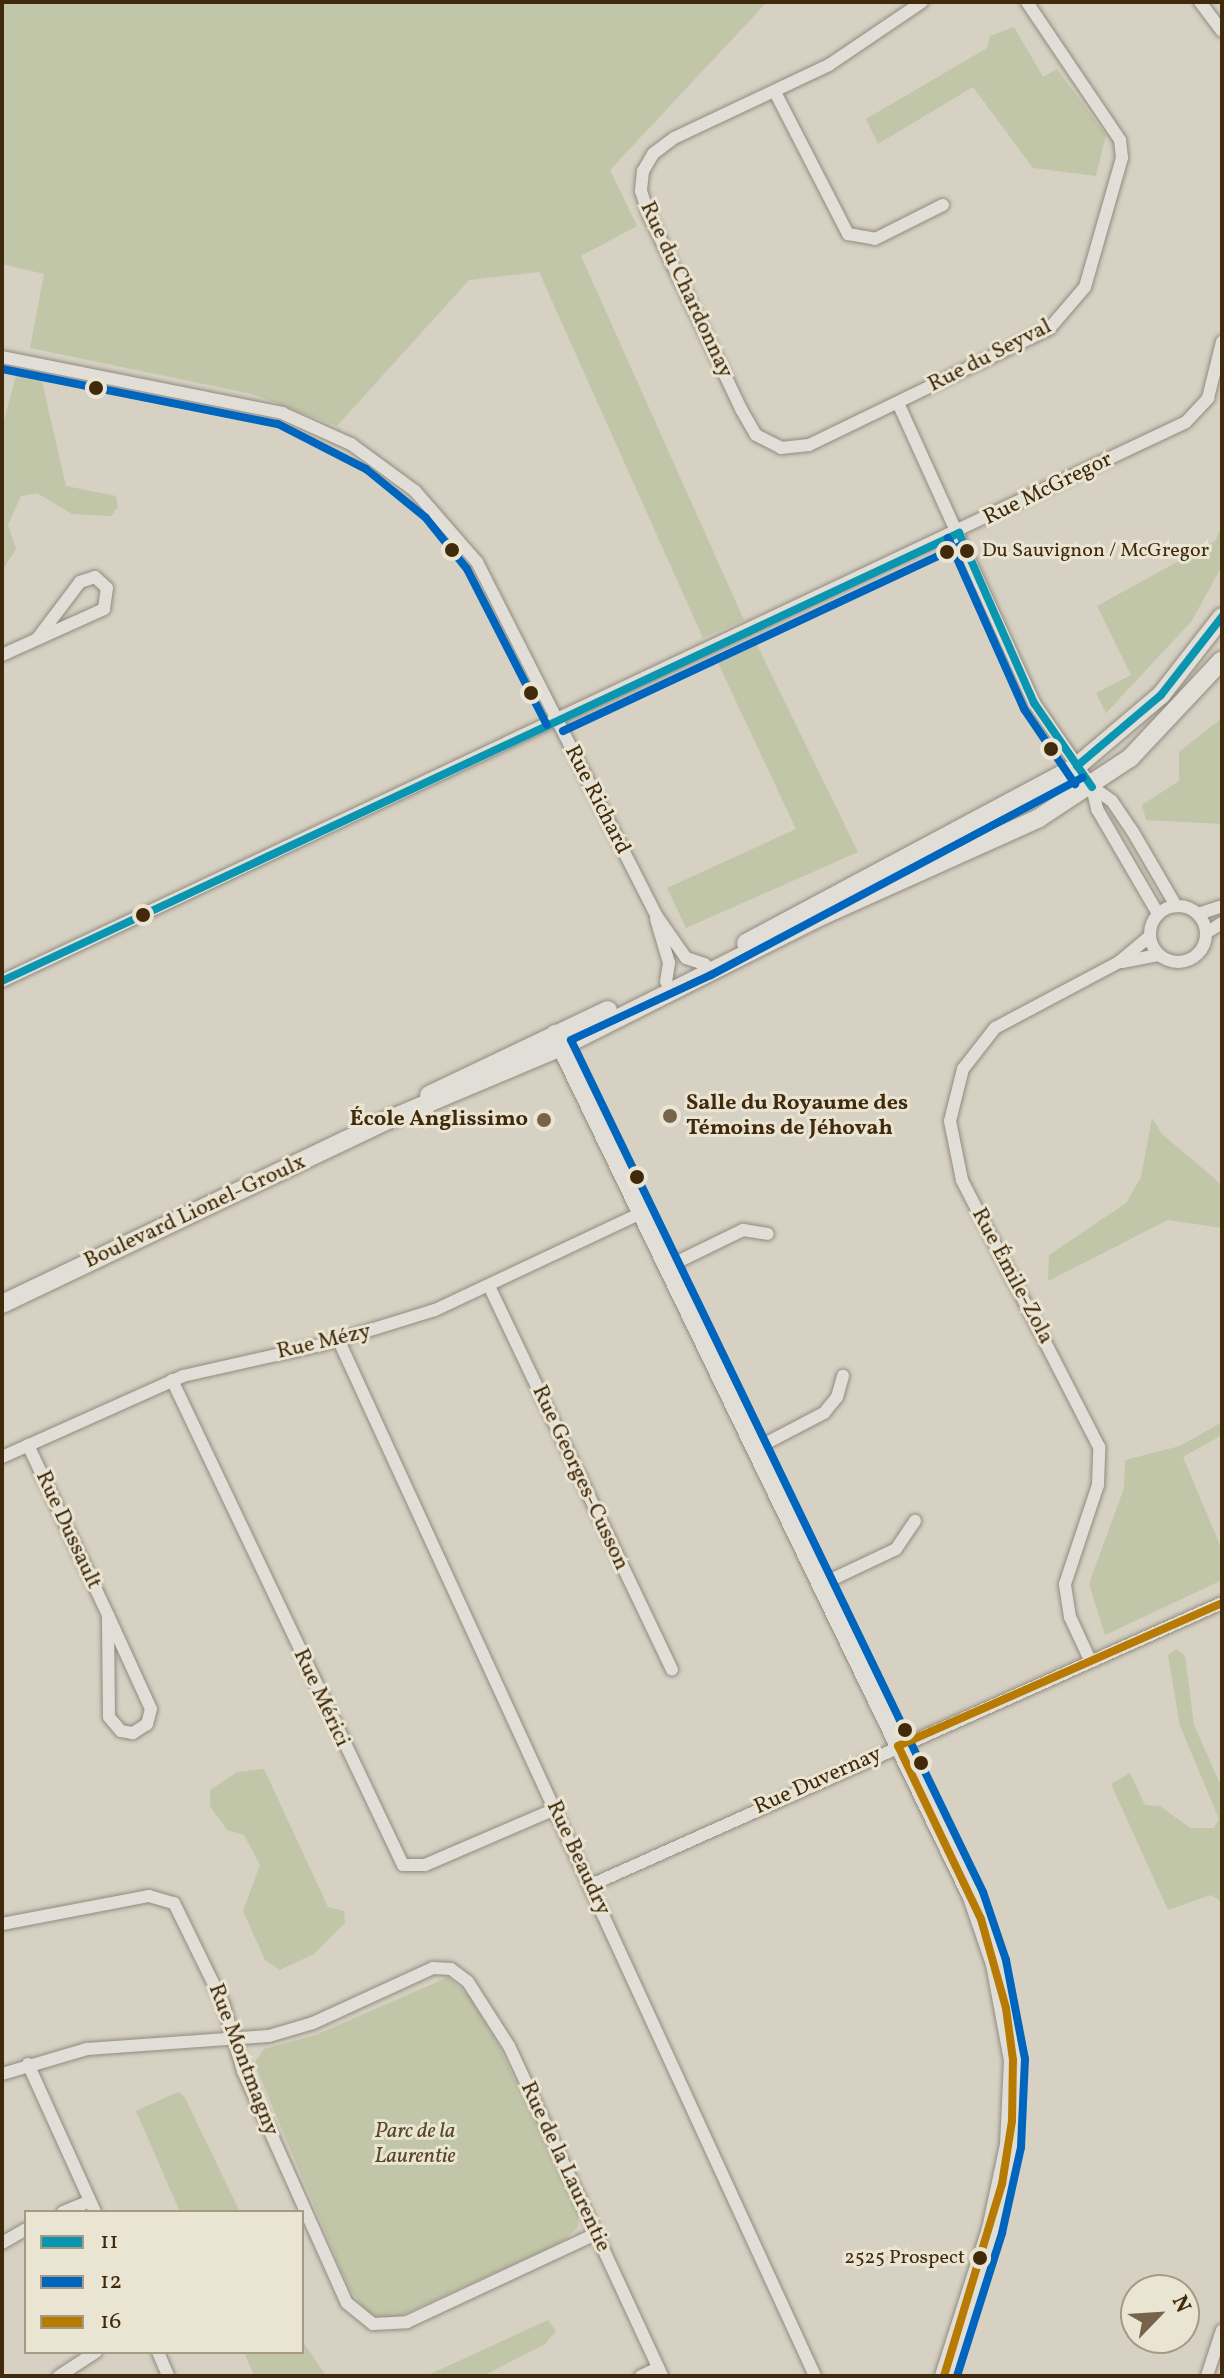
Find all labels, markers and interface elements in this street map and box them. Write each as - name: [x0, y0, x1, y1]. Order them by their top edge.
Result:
- street label: Rue du Chardonnay: [634, 198, 738, 382]
- street label: Rue du Seyval: [924, 314, 1056, 398]
- unlabelled marker: [88, 380, 104, 396]
- street label: Rue McGregor: [979, 446, 1117, 532]
- place label: Du Sauvignon / McGregor: [982, 539, 1209, 563]
- unlabelled marker: [444, 542, 460, 558]
- marker: Du Sauvignon / McGregor: [959, 543, 975, 559]
- unlabelled marker: [939, 544, 955, 560]
- unlabelled marker: [523, 685, 539, 701]
- street label: Rue Richard: [558, 741, 636, 859]
- unlabelled marker: [1043, 741, 1059, 757]
- unlabelled marker: [135, 907, 151, 923]
- place label: Salle du Royaume des Témoins de Jéhovah: [686, 1090, 908, 1142]
- place label: École Anglissimo: [350, 1107, 528, 1133]
- marker: Salle du Royaume des Témoins de Jéhovah: [661, 1107, 679, 1125]
- marker: École Anglissimo: [535, 1111, 553, 1129]
- street label: Boulevard Lionel-Groulx: [80, 1149, 310, 1275]
- unlabelled marker: [629, 1169, 645, 1185]
- street label: Rue Émile-Zola: [965, 1204, 1059, 1348]
- street label: Rue Mézy: [274, 1318, 374, 1366]
- street label: Rue Georges-Cusson: [526, 1381, 634, 1575]
- street label: Rue Dussault: [29, 1467, 107, 1593]
- street label: Rue Mérici: [287, 1645, 355, 1751]
- unlabelled marker: [897, 1722, 913, 1738]
- street label: Rue Duvernay: [750, 1741, 886, 1821]
- unlabelled marker: [913, 1755, 929, 1771]
- street label: Rue Beaudry: [540, 1797, 616, 1919]
- street label: Rue Montmagny: [202, 1980, 284, 2140]
- street label: Rue de la Laurentie: [514, 2078, 616, 2256]
- park label: Parc de la Laurentie: [374, 2118, 456, 2170]
- legend: [24, 2210, 304, 2354]
- text: 11: [100, 2225, 119, 2259]
- place label: 2525 Prospect: [844, 2246, 965, 2270]
- marker: 2525 Prospect: [972, 2250, 988, 2266]
- text: 12: [100, 2265, 122, 2299]
- north arrow: [1120, 2274, 1200, 2354]
- text: N: [1163, 2291, 1198, 2318]
- text: 16: [100, 2305, 121, 2339]

